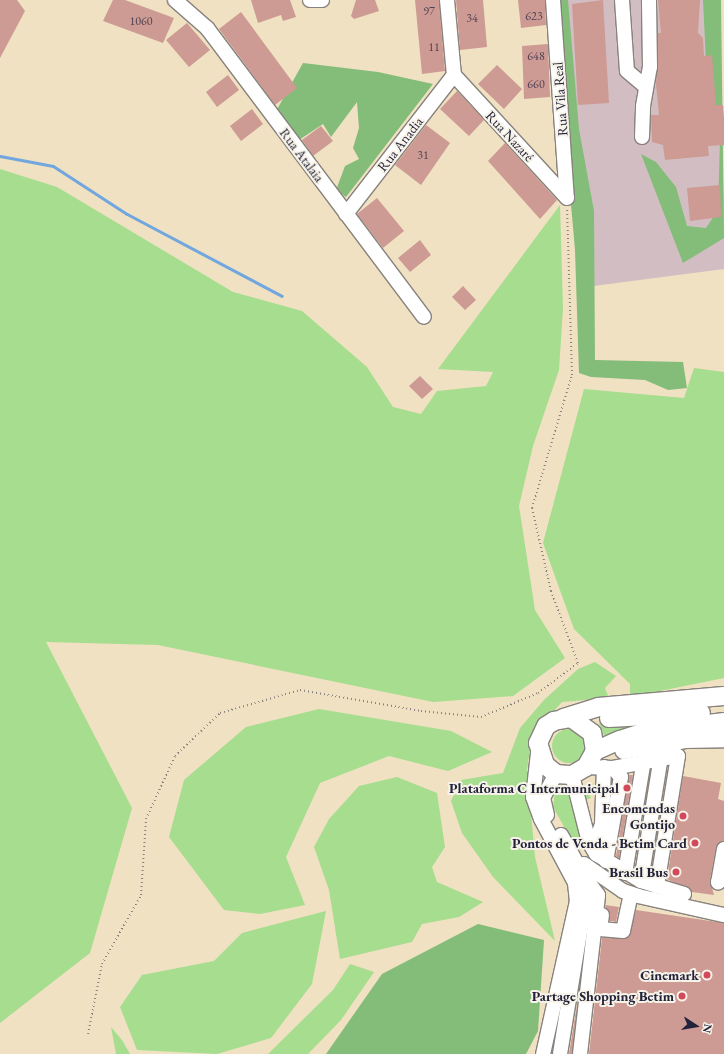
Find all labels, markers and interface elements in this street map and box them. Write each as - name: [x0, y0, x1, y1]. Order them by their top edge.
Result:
- house number: 97: [423, 5, 435, 19]
- house number: 623: [525, 10, 543, 24]
- house number: 34: [466, 12, 478, 26]
- house number: 1060: [129, 15, 153, 29]
- house number: 11: [428, 41, 440, 55]
- house number: 648: [527, 50, 545, 64]
- street label: Rua Vila Real: [549, 61, 571, 137]
- house number: 660: [527, 78, 545, 92]
- street label: Rua Nazaré: [482, 107, 538, 165]
- street label: Rua Anadia: [374, 113, 426, 175]
- street label: Rua Atalaia: [276, 125, 328, 185]
- house number: 31: [417, 149, 429, 163]
- place label: Plataforma C Intermunicipal: [449, 780, 619, 796]
- marker: Plataforma C Intermunicipal: [622, 783, 632, 793]
- place label: Encomendas Gontijo: [602, 800, 675, 832]
- marker: Encomendas Gontijo: [678, 811, 688, 821]
- place label: Pontos de Venda - Betim Card: [512, 835, 687, 851]
- marker: Pontos de Venda - Betim Card: [690, 838, 700, 848]
- place label: Brasil Bus: [609, 864, 668, 880]
- marker: Brasil Bus: [671, 867, 681, 877]
- place label: Cinemark: [640, 967, 699, 983]
- marker: Cinemark: [702, 970, 712, 980]
- place label: Partage Shopping Betim: [532, 988, 674, 1004]
- marker: Partage Shopping Betim: [677, 991, 687, 1001]
- north arrow: [676, 1006, 716, 1046]
- text: N: [700, 1023, 716, 1034]

